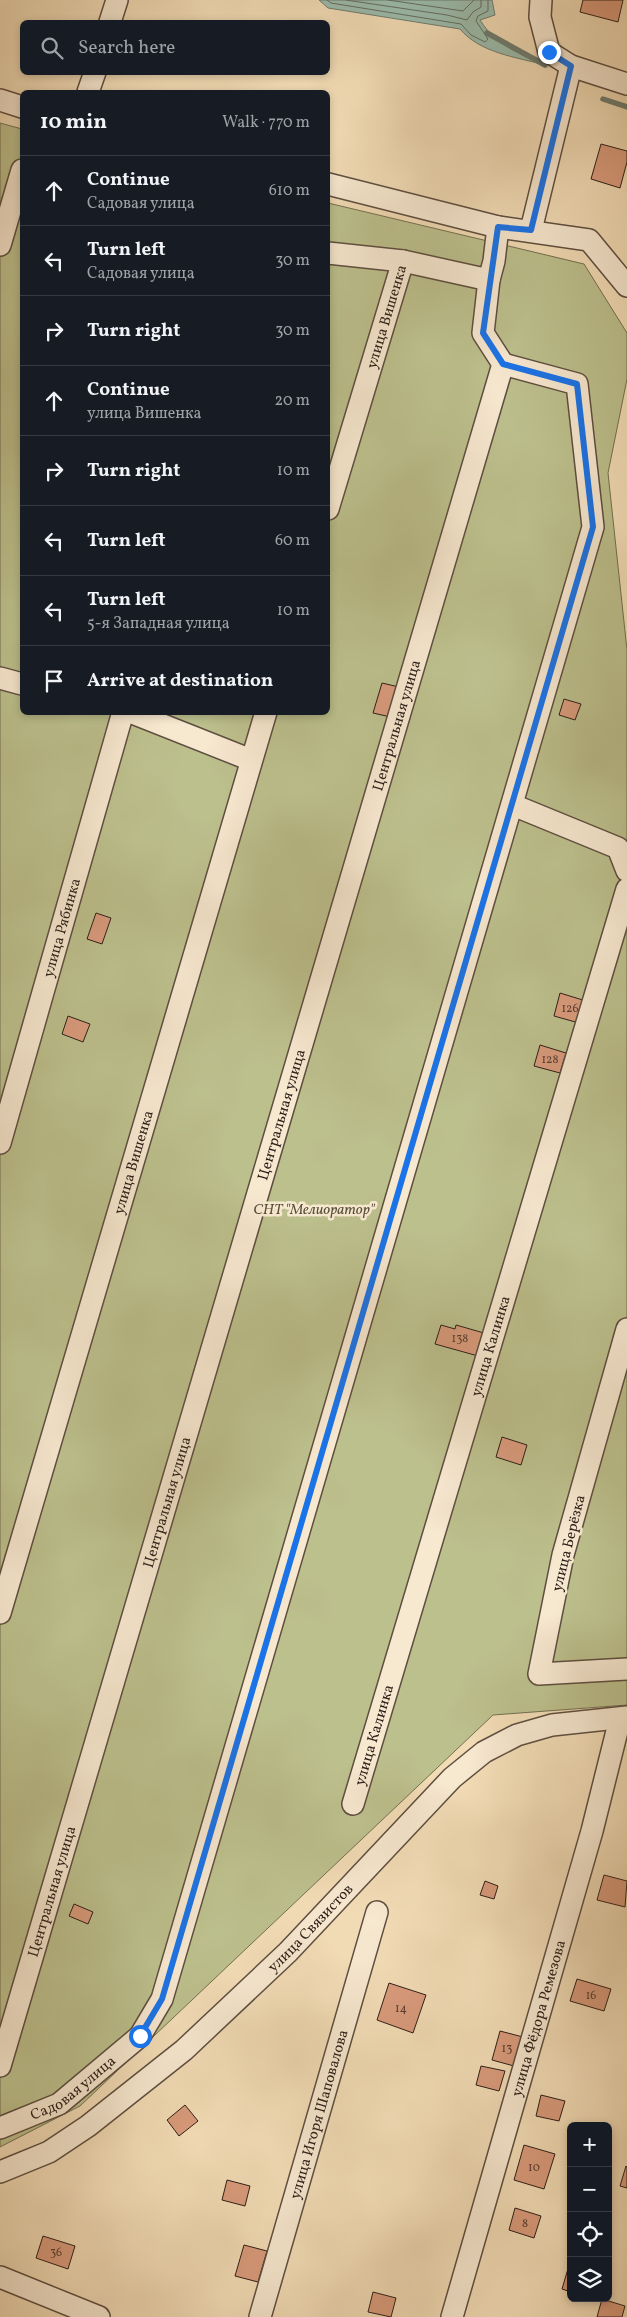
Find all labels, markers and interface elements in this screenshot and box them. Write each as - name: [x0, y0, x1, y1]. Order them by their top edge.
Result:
- search box: [20, 20, 330, 75]
- icon: search: [38, 34, 66, 62]
- text: Search here: [78, 35, 175, 61]
- route end: [538, 41, 561, 64]
- text: 10 min: [40, 108, 107, 137]
- text: Walk · 770 m: [222, 112, 310, 134]
- text: Continue: [87, 167, 170, 193]
- icon: ahead: [40, 177, 68, 205]
- text: 610 m: [269, 180, 310, 202]
- text: Садовая улица: [87, 193, 195, 215]
- text: Turn left: [87, 237, 166, 263]
- icon: left: [40, 247, 68, 275]
- text: 30 m: [275, 250, 310, 272]
- text: Садовая улица: [87, 263, 195, 285]
- street label: улица Вишенка: [362, 263, 413, 372]
- icon: right: [40, 317, 68, 345]
- text: Turn right: [87, 318, 180, 344]
- text: 30 m: [275, 320, 310, 342]
- text: Continue: [87, 377, 170, 403]
- icon: ahead: [40, 387, 68, 415]
- text: 20 m: [275, 390, 310, 412]
- text: улица Вишенка: [87, 403, 202, 425]
- icon: right: [40, 457, 68, 485]
- text: Turn right: [87, 458, 180, 484]
- text: 10 m: [277, 460, 310, 482]
- icon: left: [40, 527, 68, 555]
- text: Turn left: [87, 528, 166, 554]
- text: 60 m: [275, 530, 310, 552]
- text: Turn left: [87, 587, 166, 613]
- icon: left: [40, 597, 68, 625]
- text: 10 m: [277, 600, 310, 622]
- text: 5-я Западная улица: [87, 613, 230, 635]
- street label: Центральная улица: [368, 658, 427, 794]
- icon: arrive: [40, 667, 68, 695]
- text: Arrive at destination: [87, 668, 273, 694]
- street label: улица Рябинка: [39, 876, 87, 980]
- house number: 126: [561, 1001, 579, 1017]
- street label: Центральная улица: [253, 1047, 312, 1183]
- house number: 128: [541, 1052, 559, 1068]
- street label: улица Вишенка: [109, 1108, 160, 1217]
- park label: СНТ "Мелиоратор": [253, 1200, 376, 1221]
- street label: улица Калинка: [467, 1293, 517, 1400]
- house number: 138: [452, 1331, 468, 1347]
- street label: Центральная улица: [139, 1434, 197, 1571]
- street label: улица Берёзка: [547, 1493, 592, 1594]
- street label: улица Калинка: [350, 1682, 400, 1789]
- street label: Центральная улица: [24, 1824, 82, 1960]
- street label: улица Связистов: [264, 1880, 359, 1978]
- street label: улица Фёдора Ремезова: [507, 1938, 572, 2099]
- house number: 16: [586, 1988, 596, 2004]
- house number: 14: [395, 2001, 407, 2017]
- route start: [129, 2025, 152, 2048]
- street label: улица Игоря Шаповалова: [286, 2027, 354, 2202]
- house number: 13: [502, 2041, 512, 2057]
- street label: Садовая улица: [28, 2052, 121, 2127]
- map controls: [567, 2122, 612, 2302]
- button: +: [567, 2122, 612, 2167]
- house number: 10: [528, 2160, 540, 2176]
- button: −: [567, 2167, 612, 2212]
- button: locate: [567, 2212, 612, 2257]
- house number: 8: [522, 2216, 528, 2232]
- house number: 36: [50, 2245, 62, 2261]
- button: layers: [567, 2257, 612, 2302]

